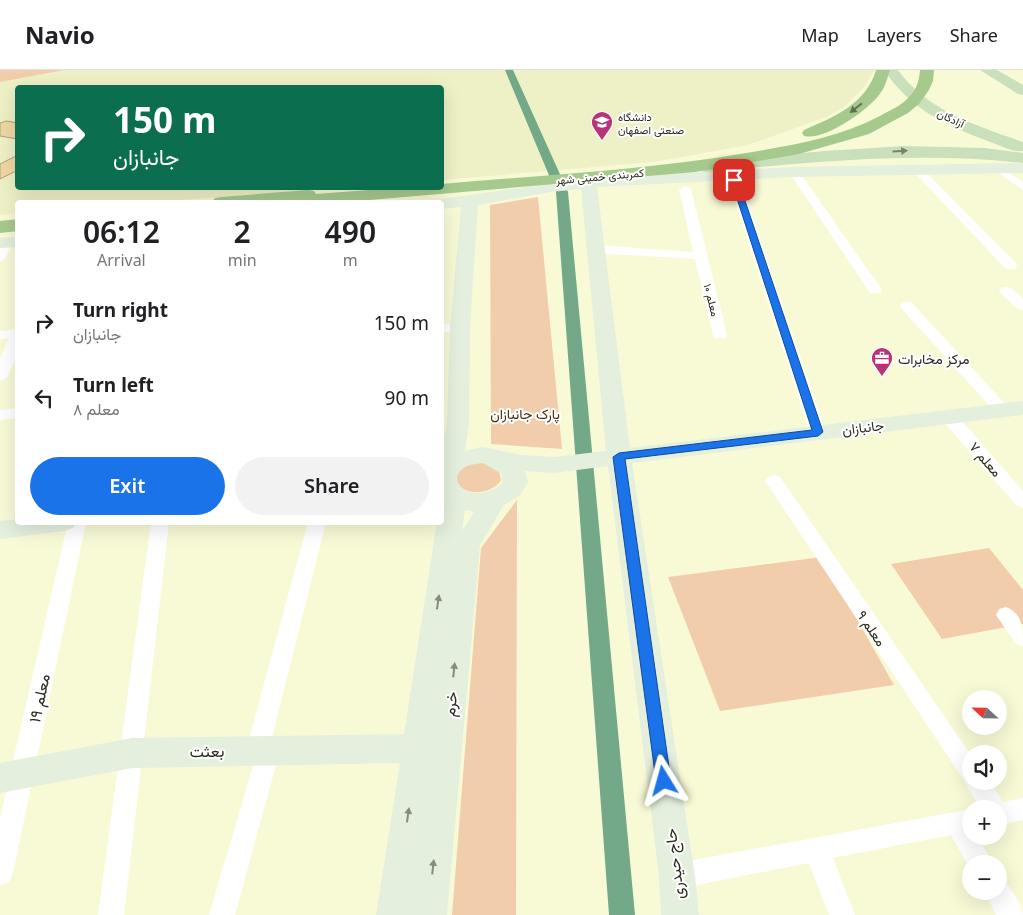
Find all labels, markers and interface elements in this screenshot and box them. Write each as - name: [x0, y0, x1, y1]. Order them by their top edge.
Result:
- text: Navio: [25, 18, 95, 51]
- text: Map: [801, 23, 839, 47]
- text: Layers: [867, 23, 922, 47]
- text: Share: [950, 23, 998, 47]
- text: 150 m: [113, 96, 216, 143]
- one-way arrow: [850, 103, 863, 114]
- icon: right: [30, 105, 95, 170]
- street label: آزادگان: [935, 105, 968, 131]
- place label: دانشگاه صنعتی اصفهان: [618, 109, 684, 137]
- school or university icon: دانشگاه صنعتی اصفهان: [590, 110, 614, 141]
- text: جانبازان: [113, 141, 179, 171]
- one-way arrow: [893, 147, 909, 155]
- pin: [713, 159, 755, 201]
- street label: کمربندی خمینی شهر: [554, 165, 645, 187]
- icon: arrive: [720, 166, 748, 194]
- text: 06:12: [83, 211, 160, 252]
- text: 2: [234, 211, 251, 252]
- text: 490: [325, 211, 376, 252]
- text: Arrival: [97, 249, 146, 271]
- text: min: [228, 249, 257, 271]
- text: m: [343, 249, 358, 271]
- street label: معلم ۱۰: [700, 282, 723, 318]
- text: Turn right: [73, 297, 168, 323]
- icon: right: [30, 309, 58, 337]
- text: 150 m: [374, 310, 429, 336]
- text: جانبازان: [73, 323, 121, 345]
- office icon: مرکز مخابرات: [870, 346, 894, 377]
- place label: مرکز مخابرات: [898, 349, 970, 368]
- text: Turn left: [73, 372, 154, 398]
- icon: left: [30, 384, 58, 412]
- text: 90 m: [385, 385, 429, 411]
- text: معلم ۸: [73, 398, 120, 420]
- park label: پارک جانبازان: [490, 404, 560, 424]
- street label: جانبازان: [841, 415, 885, 439]
- street label: معلم ۷: [965, 437, 1007, 481]
- button: Exit: [30, 457, 225, 515]
- button: Share: [235, 457, 429, 515]
- one-way arrow: [434, 593, 442, 609]
- street label: معلم ۹: [853, 606, 891, 650]
- one-way arrow: [450, 662, 458, 678]
- street label: معلم ۱۹: [23, 672, 55, 724]
- street label: خرم: [438, 690, 462, 718]
- north arrow: [962, 690, 1008, 735]
- map controls: [962, 690, 1007, 900]
- street label: بعثت: [190, 740, 224, 762]
- button: sound: [962, 745, 1007, 790]
- position arrow: [637, 754, 689, 806]
- button: +: [962, 800, 1007, 845]
- one-way arrow: [404, 806, 412, 822]
- street label: حاج حیدری: [659, 827, 690, 901]
- button: −: [962, 855, 1007, 900]
- one-way arrow: [429, 858, 437, 874]

